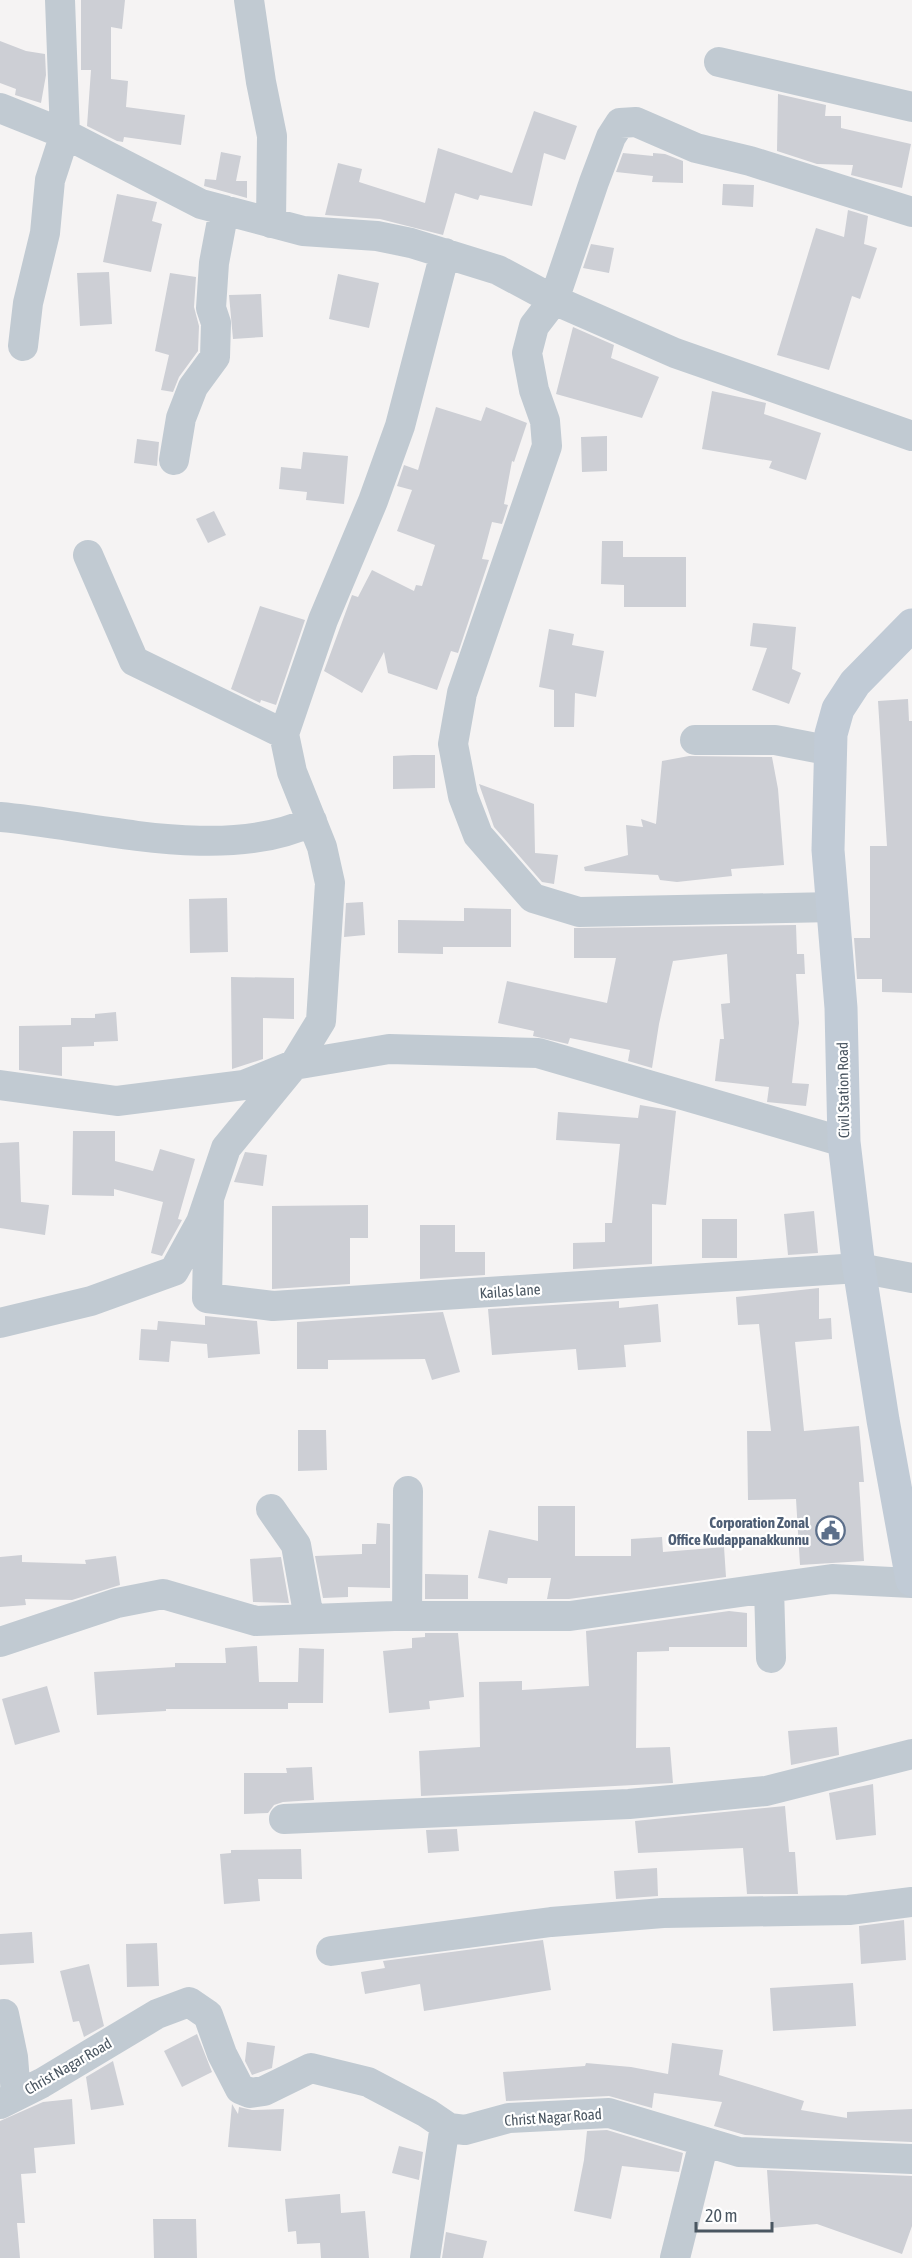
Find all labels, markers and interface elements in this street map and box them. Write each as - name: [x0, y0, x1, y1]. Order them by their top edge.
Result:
- street label: Civil Station Road: [834, 1042, 852, 1138]
- street label: Kailas lane: [479, 1280, 541, 1302]
- place label: Corporation Zonal Office Kudappanakkunnu: [668, 1514, 810, 1548]
- public building icon: Corporation Zonal Office Kudappanakkunnu: [814, 1515, 846, 1547]
- street label: Christ Nagar Road: [21, 2034, 115, 2098]
- street label: Christ Nagar Road: [504, 2105, 602, 2129]
- scale bar: [696, 2195, 772, 2233]
- text: 20 m: [705, 2205, 737, 2226]

